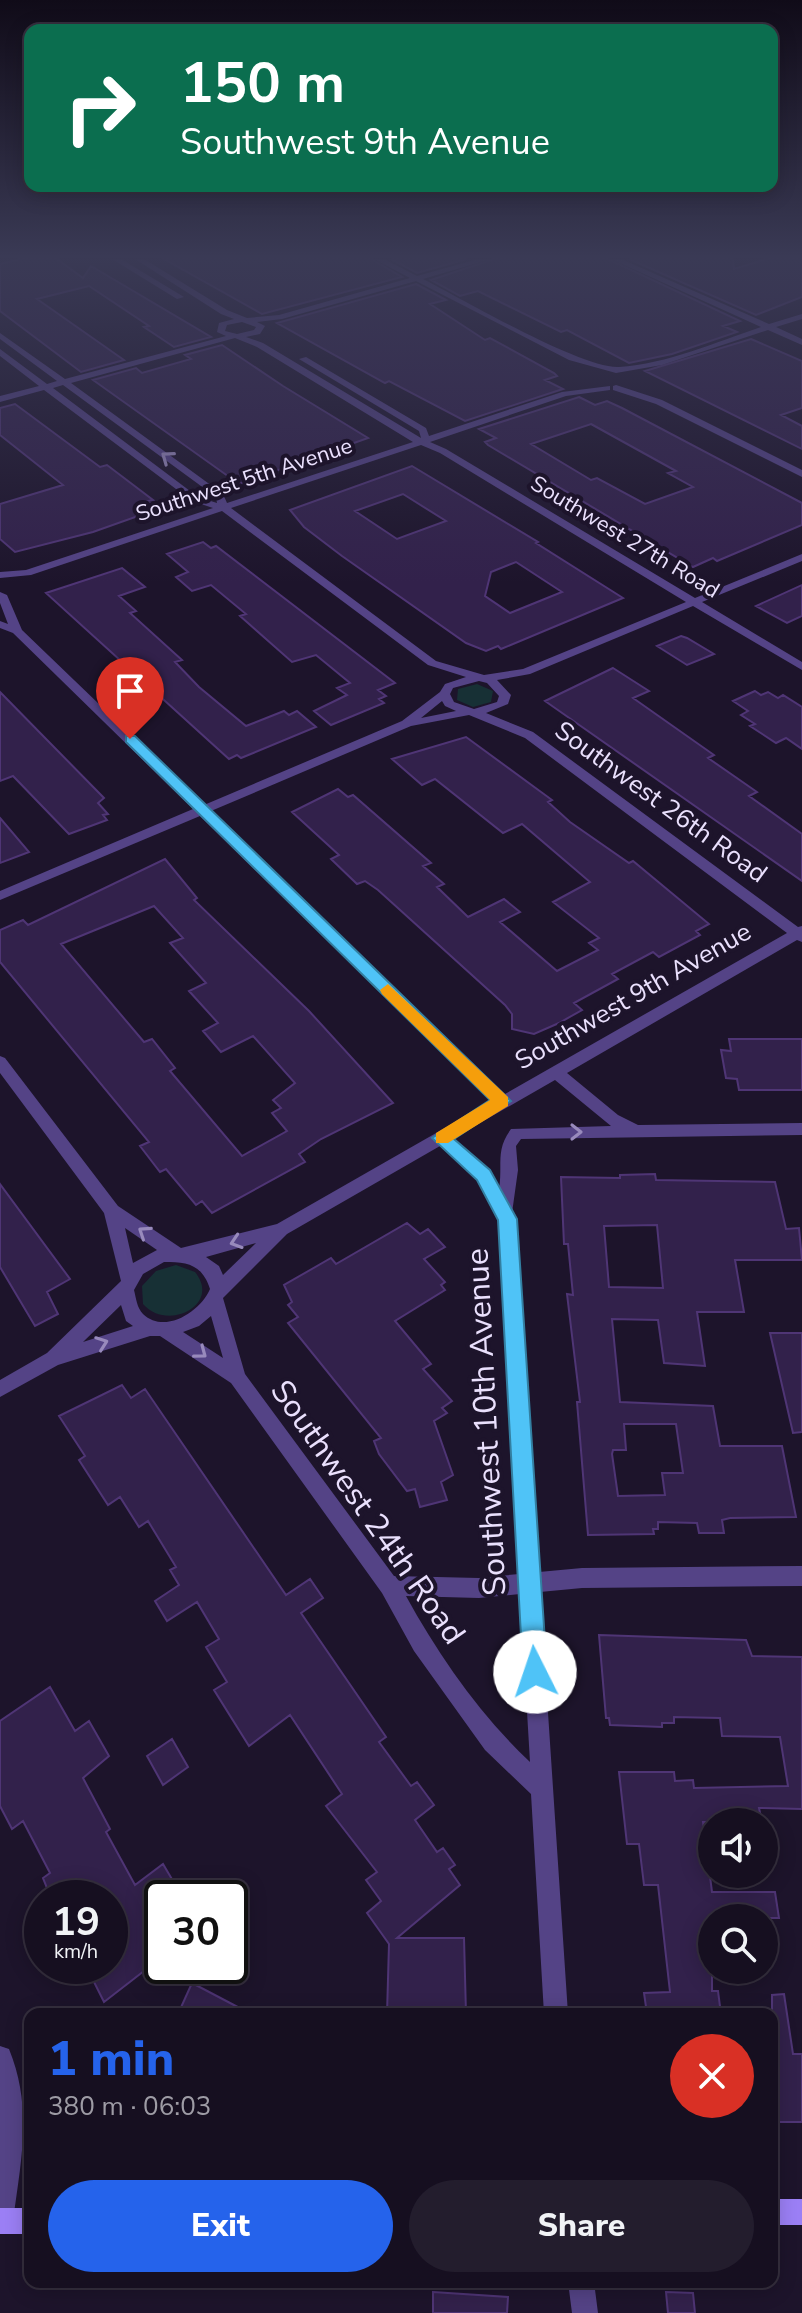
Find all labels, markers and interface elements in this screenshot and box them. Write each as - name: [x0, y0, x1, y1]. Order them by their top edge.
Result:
- text: 150 m: [180, 45, 345, 122]
- icon: right: [48, 56, 152, 160]
- text: Southwest 9th Avenue: [180, 118, 550, 167]
- street label: Southwest 5th Avenue: [132, 431, 356, 529]
- one-way arrow: [161, 453, 176, 467]
- street label: Southwest 27th Road: [525, 469, 725, 605]
- pin: [96, 657, 164, 739]
- icon: arrive: [108, 669, 152, 713]
- street label: Southwest 26th Road: [548, 713, 774, 891]
- street label: Southwest 9th Avenue: [509, 914, 757, 1078]
- one-way arrow: [570, 1123, 583, 1140]
- one-way arrow: [138, 1227, 152, 1242]
- one-way arrow: [229, 1232, 243, 1248]
- street label: Southwest 10th Avenue: [455, 1247, 517, 1597]
- one-way arrow: [94, 1336, 108, 1353]
- one-way arrow: [192, 1344, 207, 1358]
- street label: Southwest 24th Road: [260, 1371, 476, 1653]
- position arrow: [493, 1630, 577, 1714]
- map controls: [698, 1808, 778, 1984]
- button: sound: [698, 1808, 778, 1888]
- speed limit sign: 30: [144, 1880, 248, 1984]
- text: 19: [52, 1895, 100, 1949]
- button: search: [698, 1904, 778, 1984]
- text: km/h: [54, 1938, 98, 1965]
- text: 1 min: [48, 2026, 174, 2092]
- button: close: [670, 2034, 754, 2118]
- text: 380 m · 06:03: [48, 2089, 211, 2124]
- button: Exit: [48, 2180, 393, 2272]
- button: Share: [409, 2180, 754, 2272]

